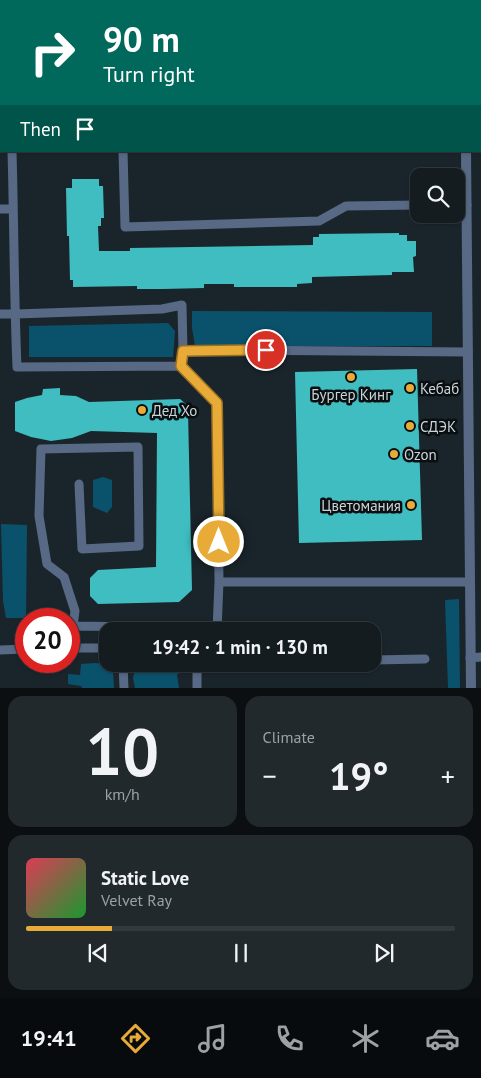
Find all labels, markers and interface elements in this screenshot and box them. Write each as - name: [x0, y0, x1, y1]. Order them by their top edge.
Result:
- text: 90 m: [103, 16, 180, 62]
- icon: right: [20, 20, 85, 85]
- text: Turn right: [103, 60, 195, 88]
- icon: arrive: [71, 115, 99, 143]
- text: Then: [20, 117, 61, 141]
- map controls: [410, 168, 465, 223]
- button: search: [410, 168, 465, 223]
- pin: [245, 329, 287, 371]
- icon: arrive: [252, 336, 280, 364]
- marker: Бургер Кинг: [345, 371, 357, 383]
- place label: Кебаб: [420, 379, 459, 398]
- marker: Кебаб: [404, 382, 416, 394]
- place label: Бургер Кинг: [311, 385, 391, 404]
- place label: Дед Хо: [152, 401, 197, 420]
- marker: Дед Хо: [136, 404, 148, 416]
- place label: СДЭК: [420, 417, 456, 436]
- marker: СДЭК: [404, 420, 416, 432]
- place label: Ozon: [404, 445, 437, 464]
- marker: Ozon: [388, 448, 400, 460]
- place label: Цветомания: [321, 496, 401, 515]
- marker: Цветомания: [405, 499, 417, 511]
- position arrow: [192, 515, 244, 567]
- speed limit sign: 20: [15, 608, 80, 673]
- text: 19:42 · 1 min · 130 m: [152, 635, 328, 659]
- text: 10: [85, 709, 159, 793]
- text: Climate: [263, 727, 315, 747]
- text: 19°: [329, 751, 389, 800]
- text: −: [263, 757, 277, 794]
- text: +: [441, 757, 455, 794]
- text: km/h: [105, 784, 140, 804]
- text: Static Love: [101, 866, 189, 890]
- text: Velvet Ray: [101, 890, 172, 910]
- icon: previous: [84, 939, 112, 967]
- icon: pause: [227, 939, 255, 967]
- icon: next: [370, 939, 398, 967]
- icon: directions: [118, 1021, 153, 1056]
- icon: music: [195, 1021, 230, 1056]
- icon: phone: [272, 1021, 307, 1056]
- icon: climate: [348, 1021, 383, 1056]
- icon: car: [425, 1021, 460, 1056]
- text: 19:41: [21, 1024, 77, 1052]

